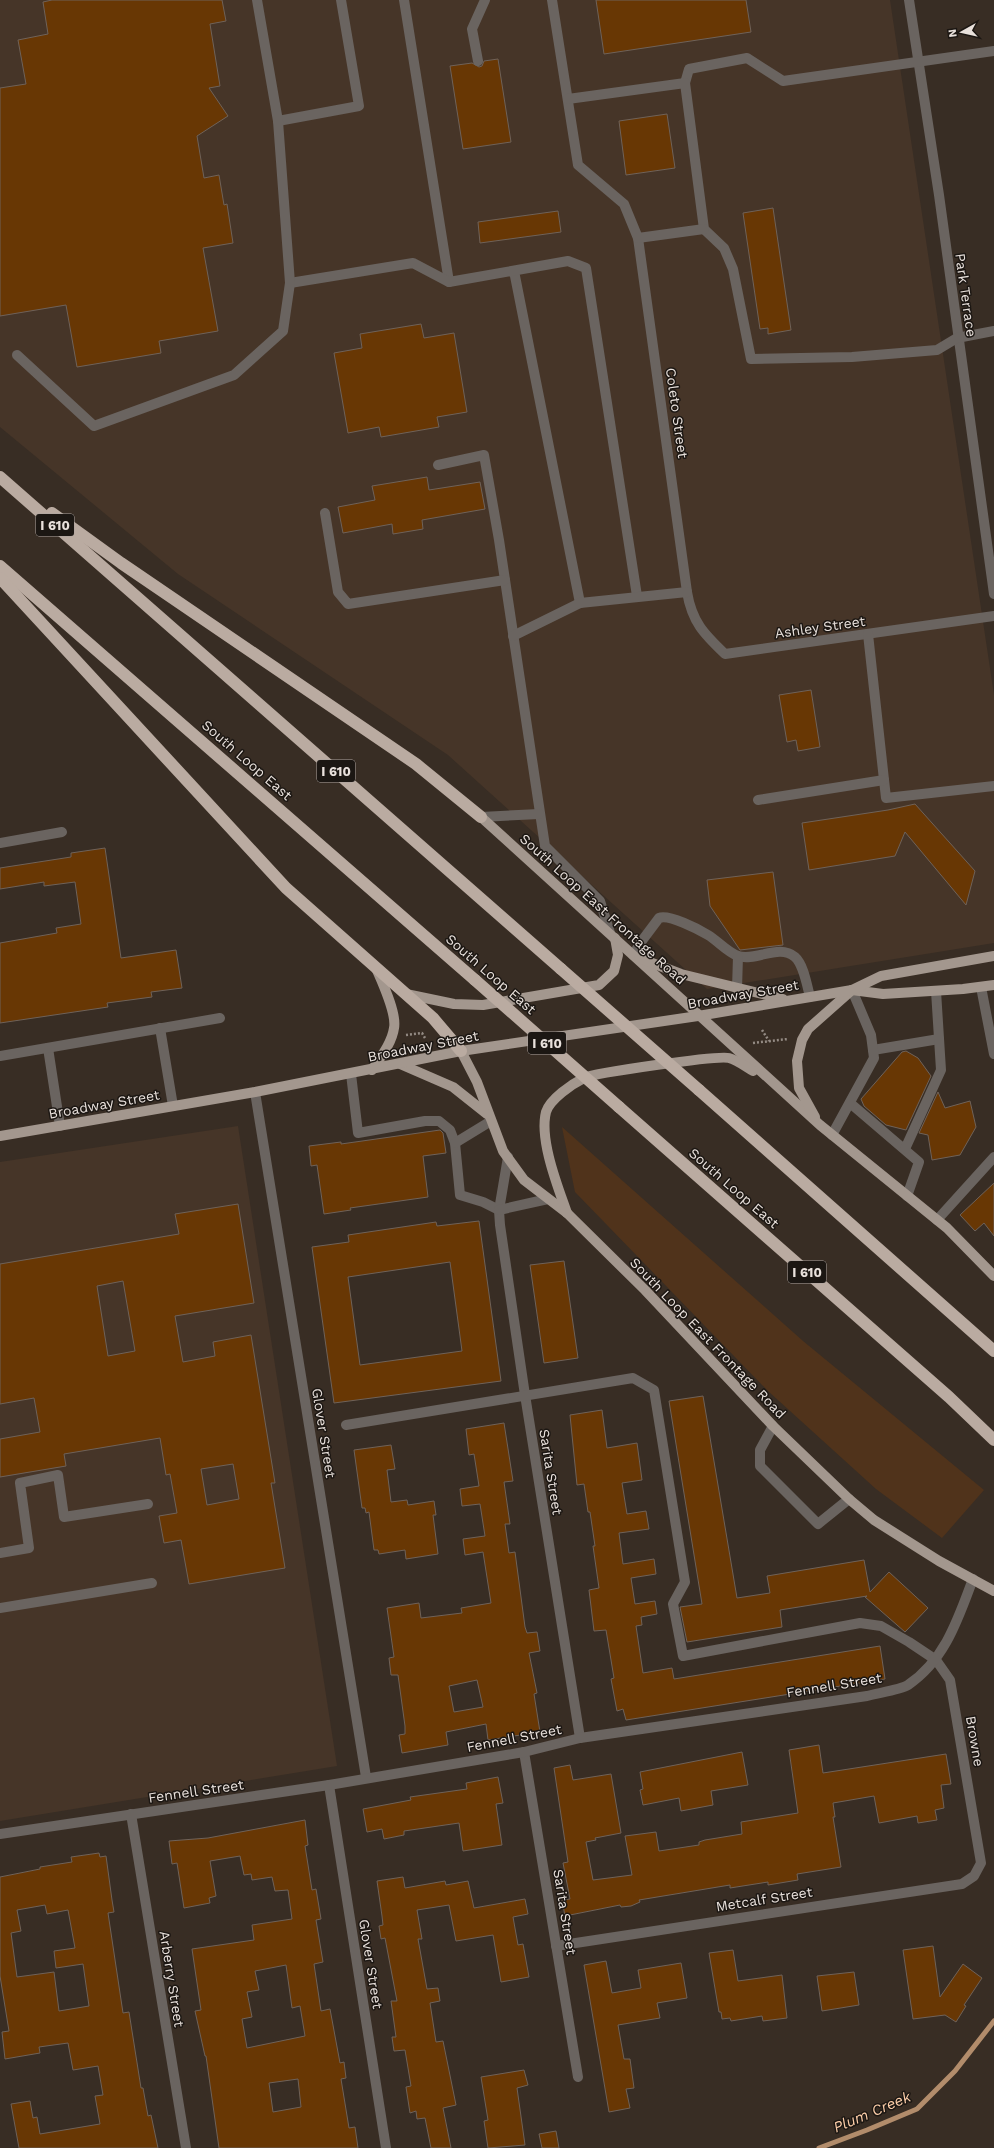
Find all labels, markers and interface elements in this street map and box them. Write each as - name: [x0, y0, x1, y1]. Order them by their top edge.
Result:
- north arrow: [942, 12, 982, 52]
- text: N: [946, 28, 960, 38]
- street label: Park Terrace: [952, 252, 980, 338]
- street label: Coleto Street: [663, 367, 691, 459]
- road number: I 610: [36, 514, 74, 536]
- street label: Ashley Street: [774, 613, 866, 641]
- street label: South Loop East: [199, 717, 295, 803]
- road number: I 610: [317, 760, 355, 782]
- street label: South Loop East Frontage Road: [517, 830, 689, 988]
- street label: South Loop East: [443, 931, 539, 1017]
- street label: Broadway Street: [686, 976, 800, 1012]
- street label: Broadway Street: [366, 1027, 480, 1065]
- road number: I 610: [528, 1032, 566, 1054]
- street label: Broadway Street: [47, 1086, 161, 1122]
- street label: South Loop East: [686, 1145, 782, 1231]
- street label: South Loop East Frontage Road: [627, 1254, 789, 1422]
- road number: I 610: [788, 1261, 826, 1283]
- street label: Glover Street: [309, 1387, 339, 1479]
- street label: Sarita Street: [536, 1428, 566, 1516]
- street label: Fennell Street: [785, 1670, 883, 1700]
- street label: Browne: [963, 1714, 987, 1768]
- street label: Fennell Street: [465, 1721, 563, 1755]
- street label: Fennell Street: [147, 1776, 245, 1806]
- street label: Sarita Street: [550, 1868, 580, 1956]
- street label: Metcalf Street: [715, 1883, 814, 1915]
- street label: Glover Street: [356, 1918, 386, 2010]
- street label: Arberry Street: [157, 1930, 188, 2028]
- water label: Plum Creek: [830, 2087, 914, 2136]

